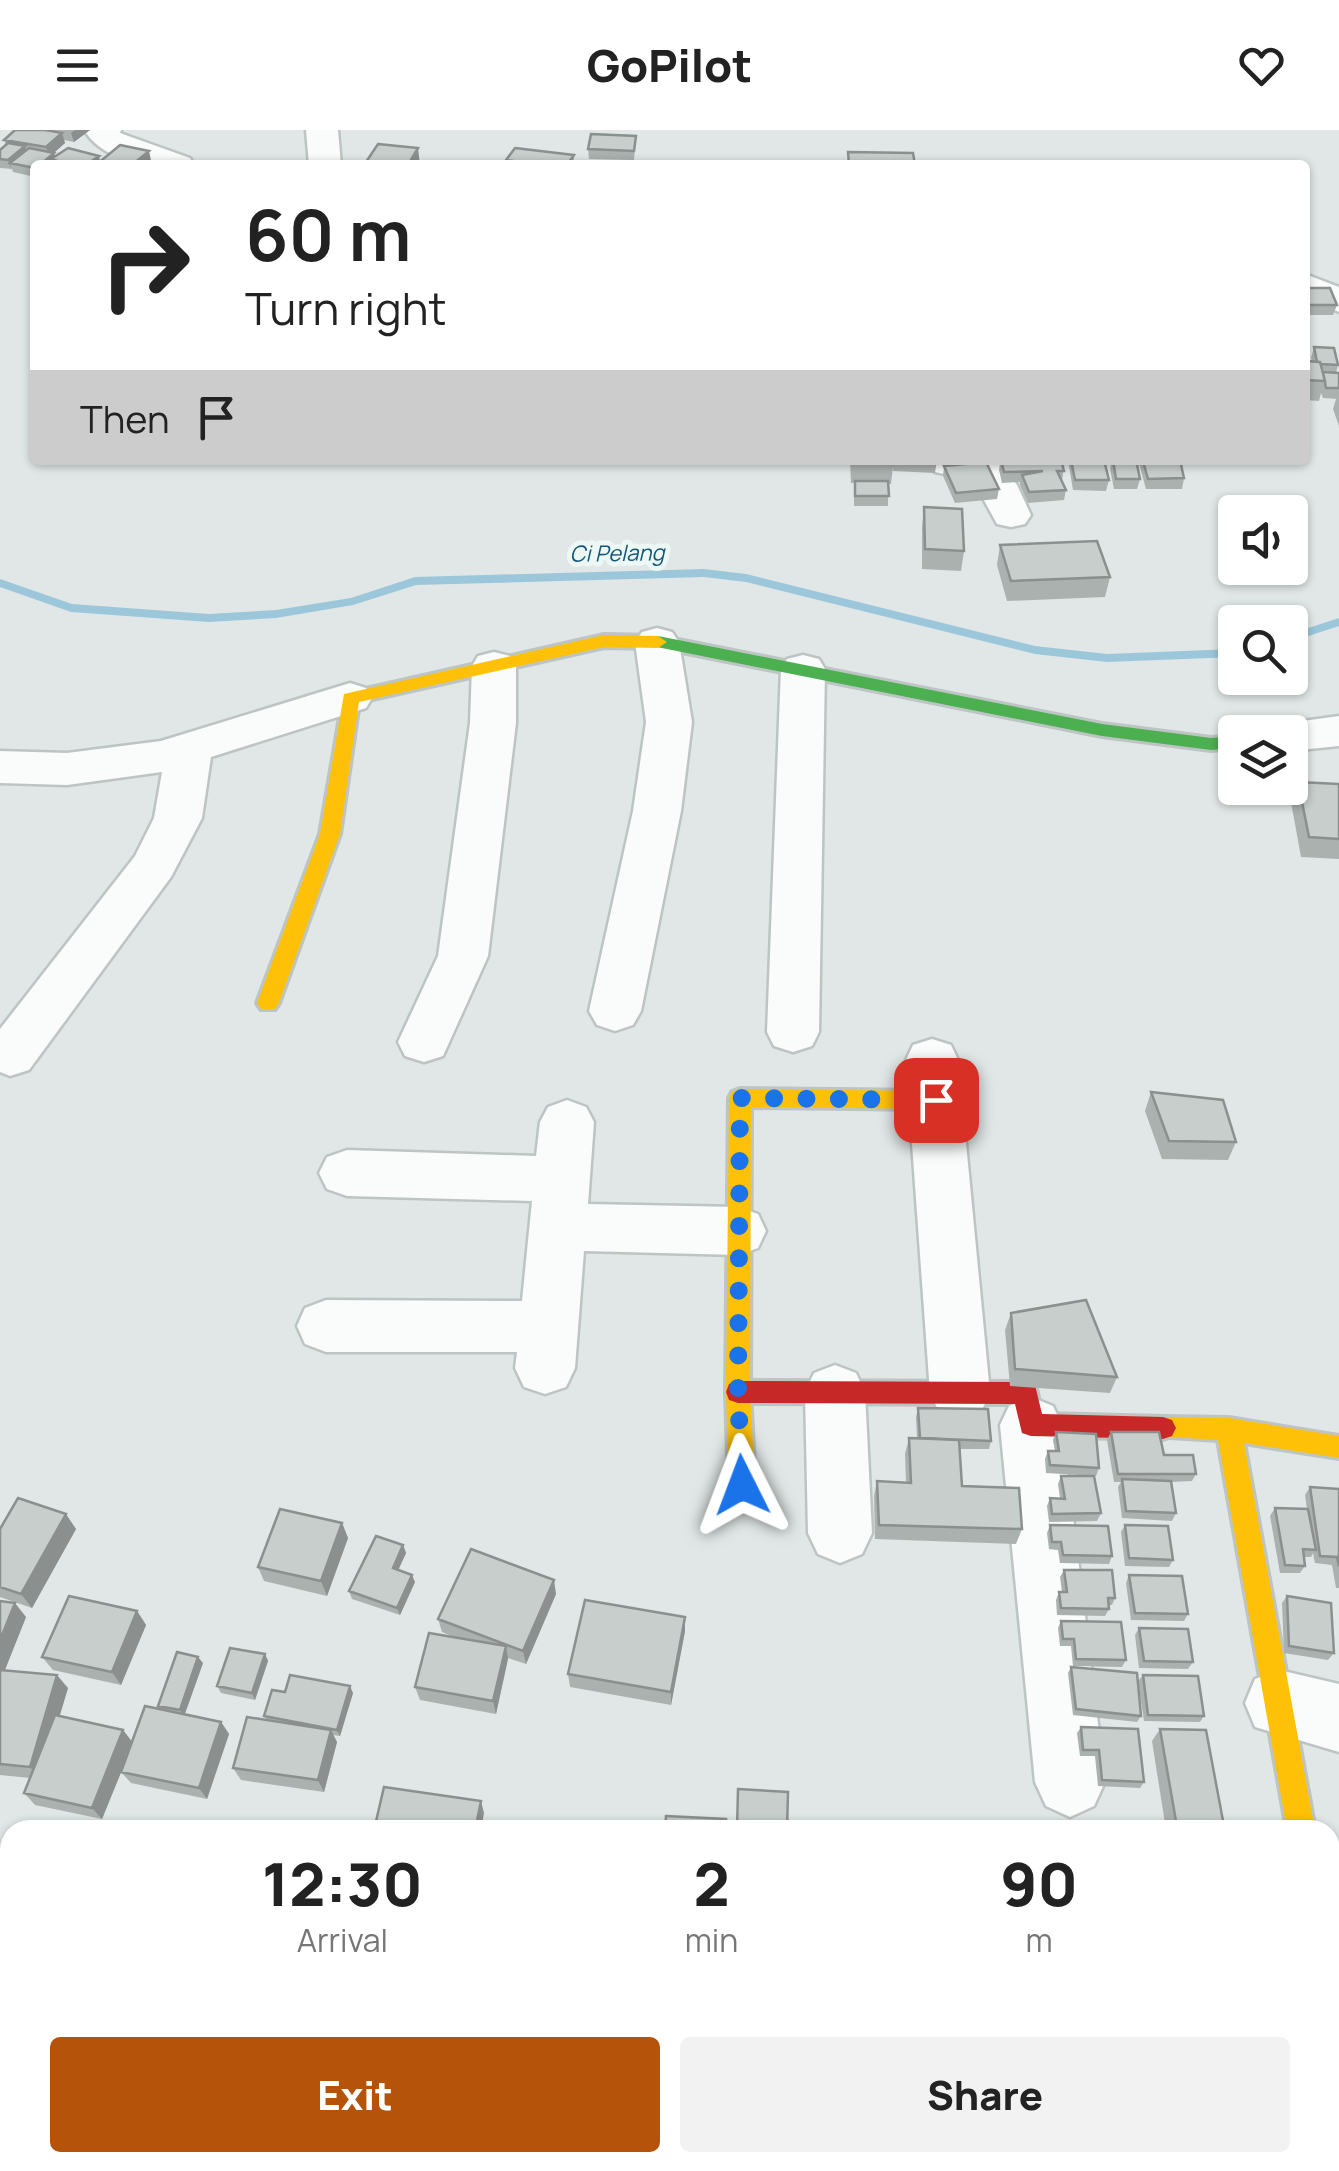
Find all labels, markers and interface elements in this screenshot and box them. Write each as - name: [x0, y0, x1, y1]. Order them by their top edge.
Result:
- text: GoPilot: [587, 34, 752, 96]
- icon: menu: [50, 38, 105, 93]
- icon: heart: [1234, 38, 1289, 93]
- text: 60 m: [245, 186, 412, 282]
- icon: right: [80, 200, 210, 330]
- text: Turn right: [245, 277, 446, 339]
- icon: arrive: [189, 390, 244, 445]
- text: Then: [80, 392, 169, 444]
- map controls: [1218, 495, 1308, 805]
- button: sound: [1218, 495, 1308, 585]
- water label: Ci Pelang: [569, 537, 667, 569]
- button: search: [1218, 605, 1308, 695]
- button: layers: [1218, 715, 1308, 805]
- pin: [894, 1058, 979, 1143]
- icon: arrive: [909, 1073, 964, 1128]
- position arrow: [690, 1433, 794, 1537]
- text: 12:30: [262, 1842, 423, 1924]
- text: 2: [693, 1842, 730, 1924]
- text: 90: [1000, 1842, 1078, 1924]
- text: Arrival: [297, 1918, 388, 1962]
- text: min: [685, 1918, 738, 1962]
- text: m: [1026, 1918, 1053, 1962]
- button: Exit: [50, 2037, 660, 2152]
- button: Share: [680, 2037, 1290, 2152]

